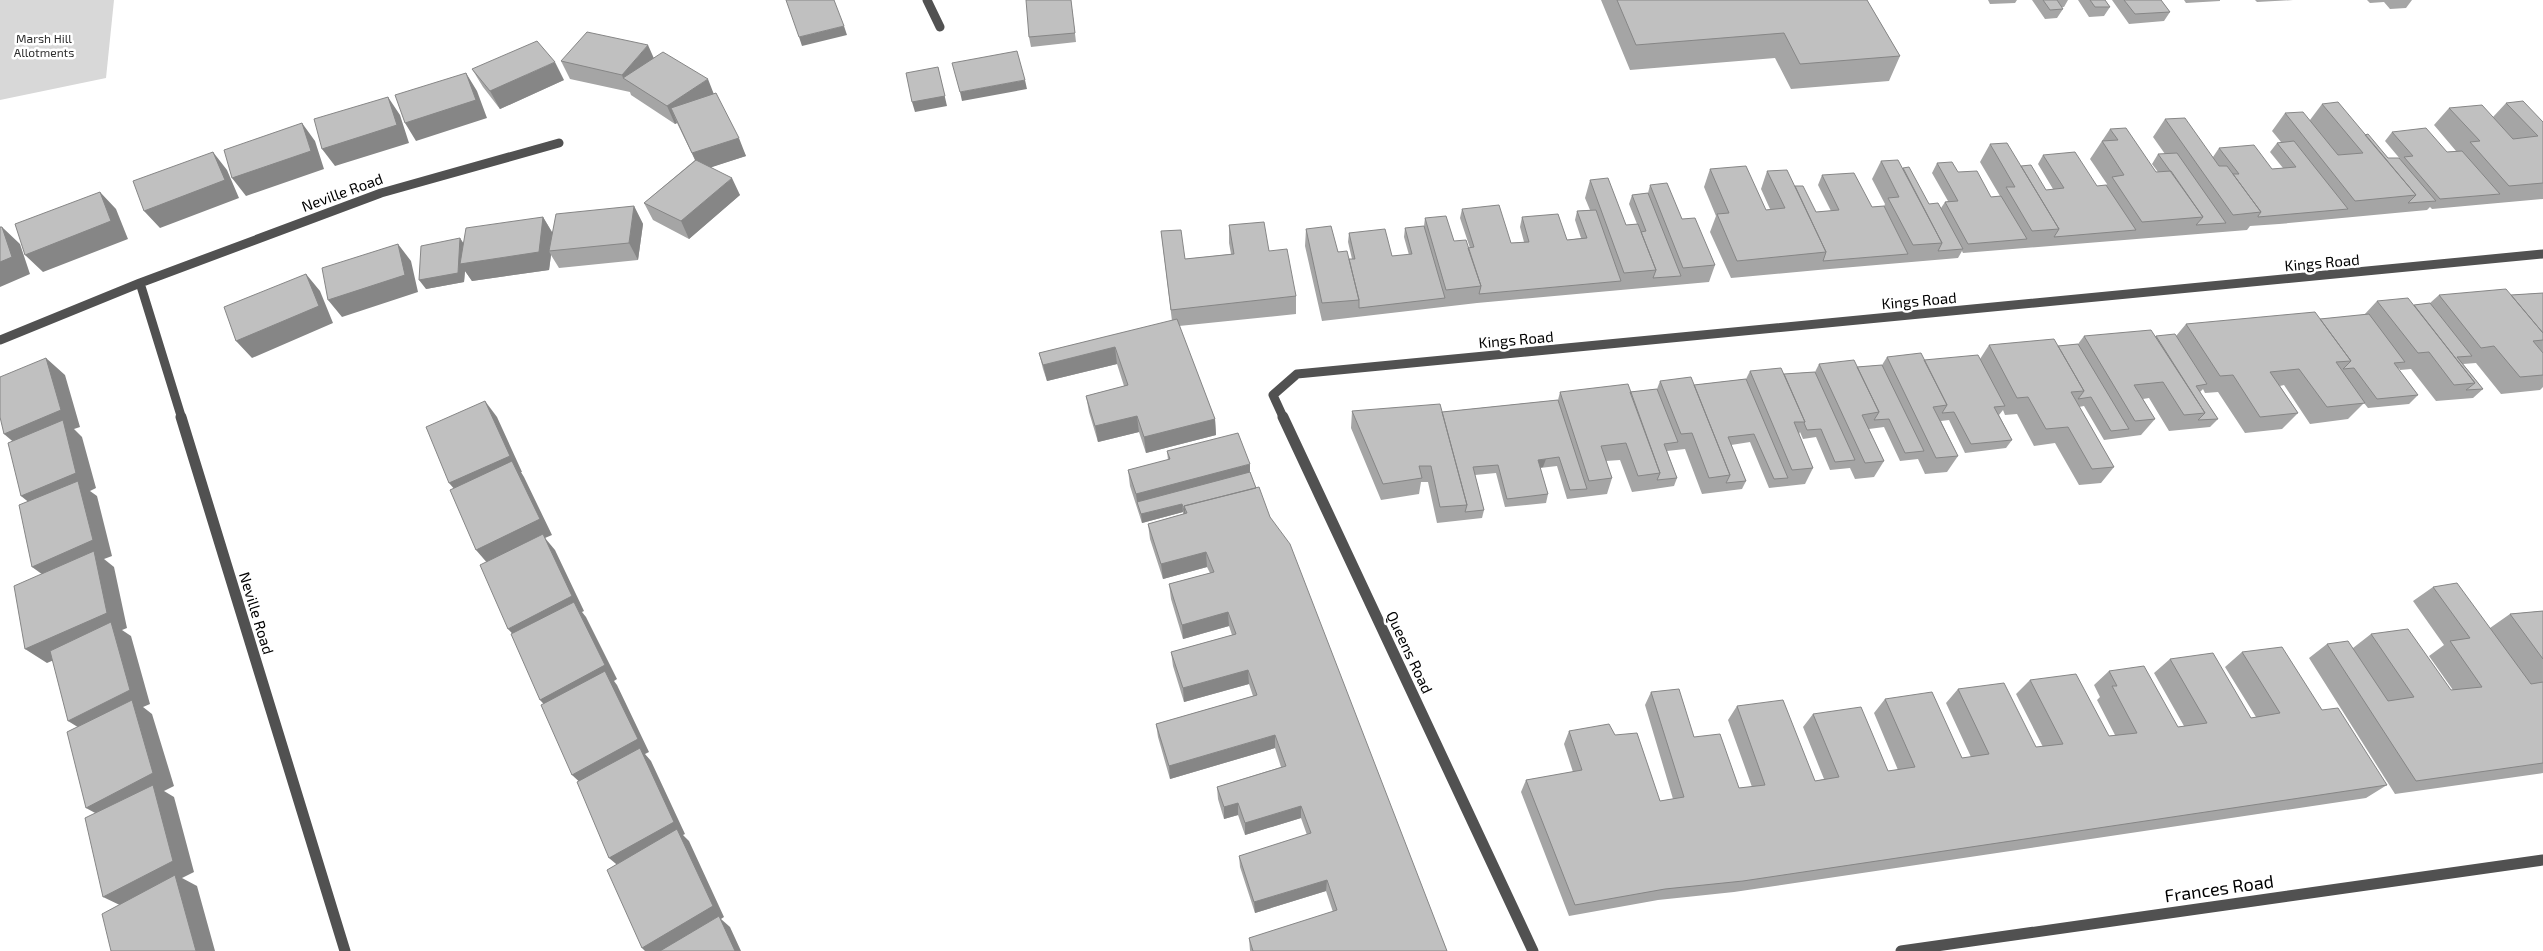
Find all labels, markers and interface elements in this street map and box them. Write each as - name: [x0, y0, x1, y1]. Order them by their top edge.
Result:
- park label: Marsh Hill Allotments: [14, 31, 74, 59]
- street label: Neville Road: [299, 169, 385, 215]
- street label: Kings Road: [2284, 250, 2360, 274]
- street label: Kings Road: [1881, 288, 1957, 312]
- street label: Kings Road: [1478, 327, 1554, 351]
- street label: Neville Road: [236, 570, 278, 656]
- street label: Queens Road: [1382, 608, 1437, 697]
- street label: Frances Road: [2163, 869, 2275, 907]

